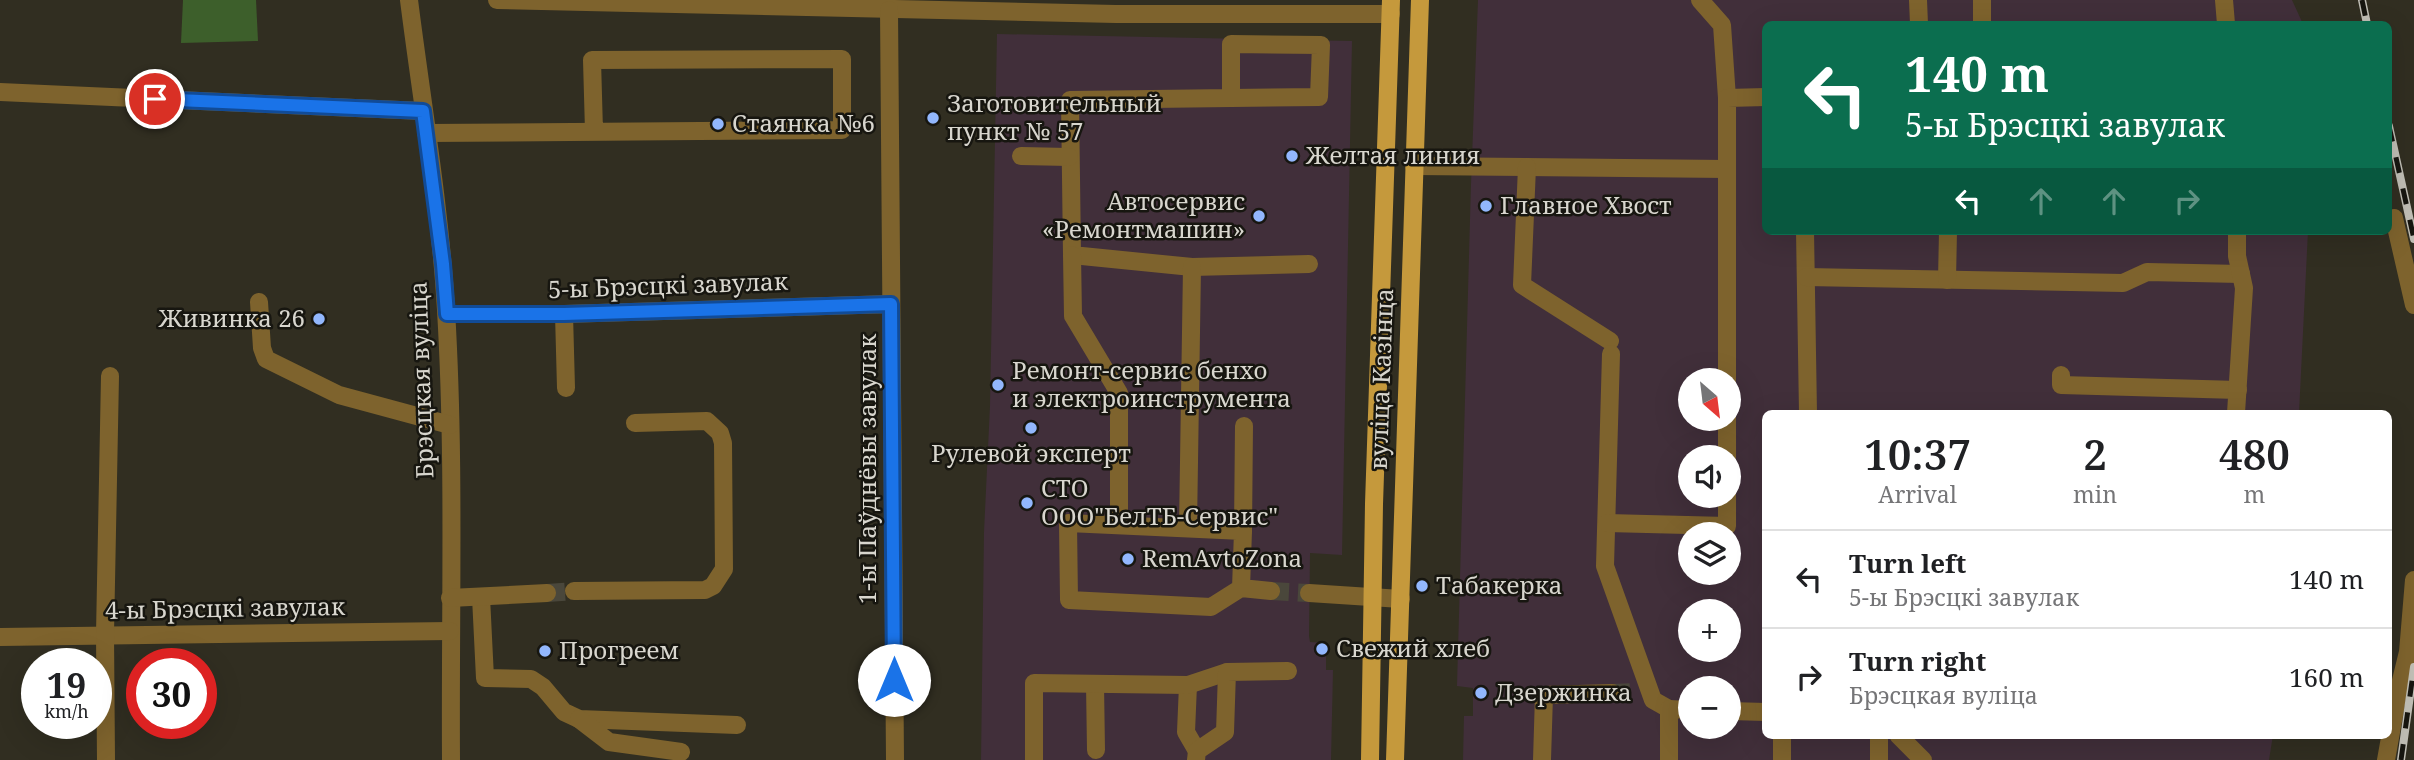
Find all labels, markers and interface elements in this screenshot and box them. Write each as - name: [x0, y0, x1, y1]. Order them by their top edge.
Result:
- text: 140 m: [1905, 40, 2049, 106]
- icon: left: [1790, 49, 1881, 140]
- pin: [125, 69, 185, 129]
- icon: arrive: [136, 80, 174, 118]
- place label: Заготовительный пункт № 57: [947, 86, 1161, 147]
- text: 5-ы Брэсцкі завулак: [1905, 103, 2225, 146]
- place label: Стаянка №6: [732, 106, 875, 139]
- marker: Заготовительный пункт № 57: [925, 110, 941, 126]
- marker: Стаянка №6: [710, 116, 726, 132]
- place label: Желтая линия: [1305, 138, 1480, 171]
- marker: Желтая линия: [1284, 148, 1300, 164]
- icon: left: [1949, 182, 1987, 220]
- icon: ahead: [2022, 182, 2060, 220]
- icon: ahead: [2095, 182, 2133, 220]
- icon: right: [2168, 182, 2206, 220]
- place label: Автосервис «Ремонтмашин»: [1042, 184, 1245, 245]
- place label: Главное Хвост: [1500, 188, 1672, 221]
- marker: Главное Хвост: [1478, 198, 1494, 214]
- marker: Автосервис «Ремонтмашин»: [1251, 208, 1267, 224]
- street label: 5-ы Брэсцкі завулак: [547, 264, 789, 305]
- street label: Брэсцкая вуліца: [401, 281, 440, 479]
- street label: вуліца Казінца: [1361, 288, 1400, 470]
- place label: Живинка 26: [158, 301, 305, 334]
- marker: Живинка 26: [311, 311, 327, 327]
- street label: 1-ы Паўднёвы завулак: [850, 333, 883, 604]
- place label: Ремонт-сервис бенхо и электроинструмента: [1012, 353, 1291, 414]
- north arrow: [1678, 368, 1741, 430]
- map controls: [1678, 368, 1741, 739]
- marker: Ремонт-сервис бенхо и электроинструмента: [990, 377, 1006, 393]
- marker: Рулевой эксперт: [1023, 420, 1039, 436]
- text: 10:37: [1864, 425, 1971, 482]
- text: 2: [2083, 425, 2107, 482]
- text: 480: [2219, 425, 2290, 482]
- place label: Рулевой эксперт: [931, 436, 1131, 469]
- button: sound: [1678, 445, 1741, 508]
- place label: СТО ООО"БелТБ-Сервис": [1041, 471, 1278, 532]
- text: Arrival: [1878, 478, 1957, 510]
- text: min: [2073, 478, 2117, 510]
- text: m: [2244, 478, 2265, 510]
- marker: СТО ООО"БелТБ-Сервис": [1019, 495, 1035, 511]
- button: layers: [1678, 522, 1741, 585]
- place label: RemAvtoZona: [1142, 541, 1302, 574]
- text: Turn left: [1849, 545, 1966, 581]
- marker: RemAvtoZona: [1120, 551, 1136, 567]
- icon: left: [1790, 560, 1828, 598]
- text: 140 m: [2289, 561, 2364, 597]
- place label: Табакерка: [1436, 568, 1563, 601]
- marker: Табакерка: [1414, 578, 1430, 594]
- text: 5-ы Брэсцкі завулак: [1849, 581, 2079, 613]
- street label: 4-ы Брэсцкі завулак: [105, 589, 346, 626]
- button: +: [1678, 599, 1741, 662]
- place label: Свежий хлеб: [1336, 631, 1490, 664]
- place label: Прогреем: [559, 633, 679, 666]
- marker: Свежий хлеб: [1314, 641, 1330, 657]
- marker: Прогреем: [537, 643, 553, 659]
- position arrow: [857, 643, 931, 717]
- text: Turn right: [1849, 643, 1986, 679]
- speed limit sign: 30: [126, 648, 217, 739]
- icon: right: [1790, 658, 1828, 696]
- text: 160 m: [2289, 659, 2364, 695]
- text: 19: [47, 661, 86, 708]
- place label: Дзержинка: [1495, 675, 1632, 708]
- button: −: [1678, 676, 1741, 739]
- text: Брэсцкая вуліца: [1849, 679, 2038, 711]
- marker: Дзержинка: [1473, 685, 1489, 701]
- text: km/h: [44, 699, 89, 723]

